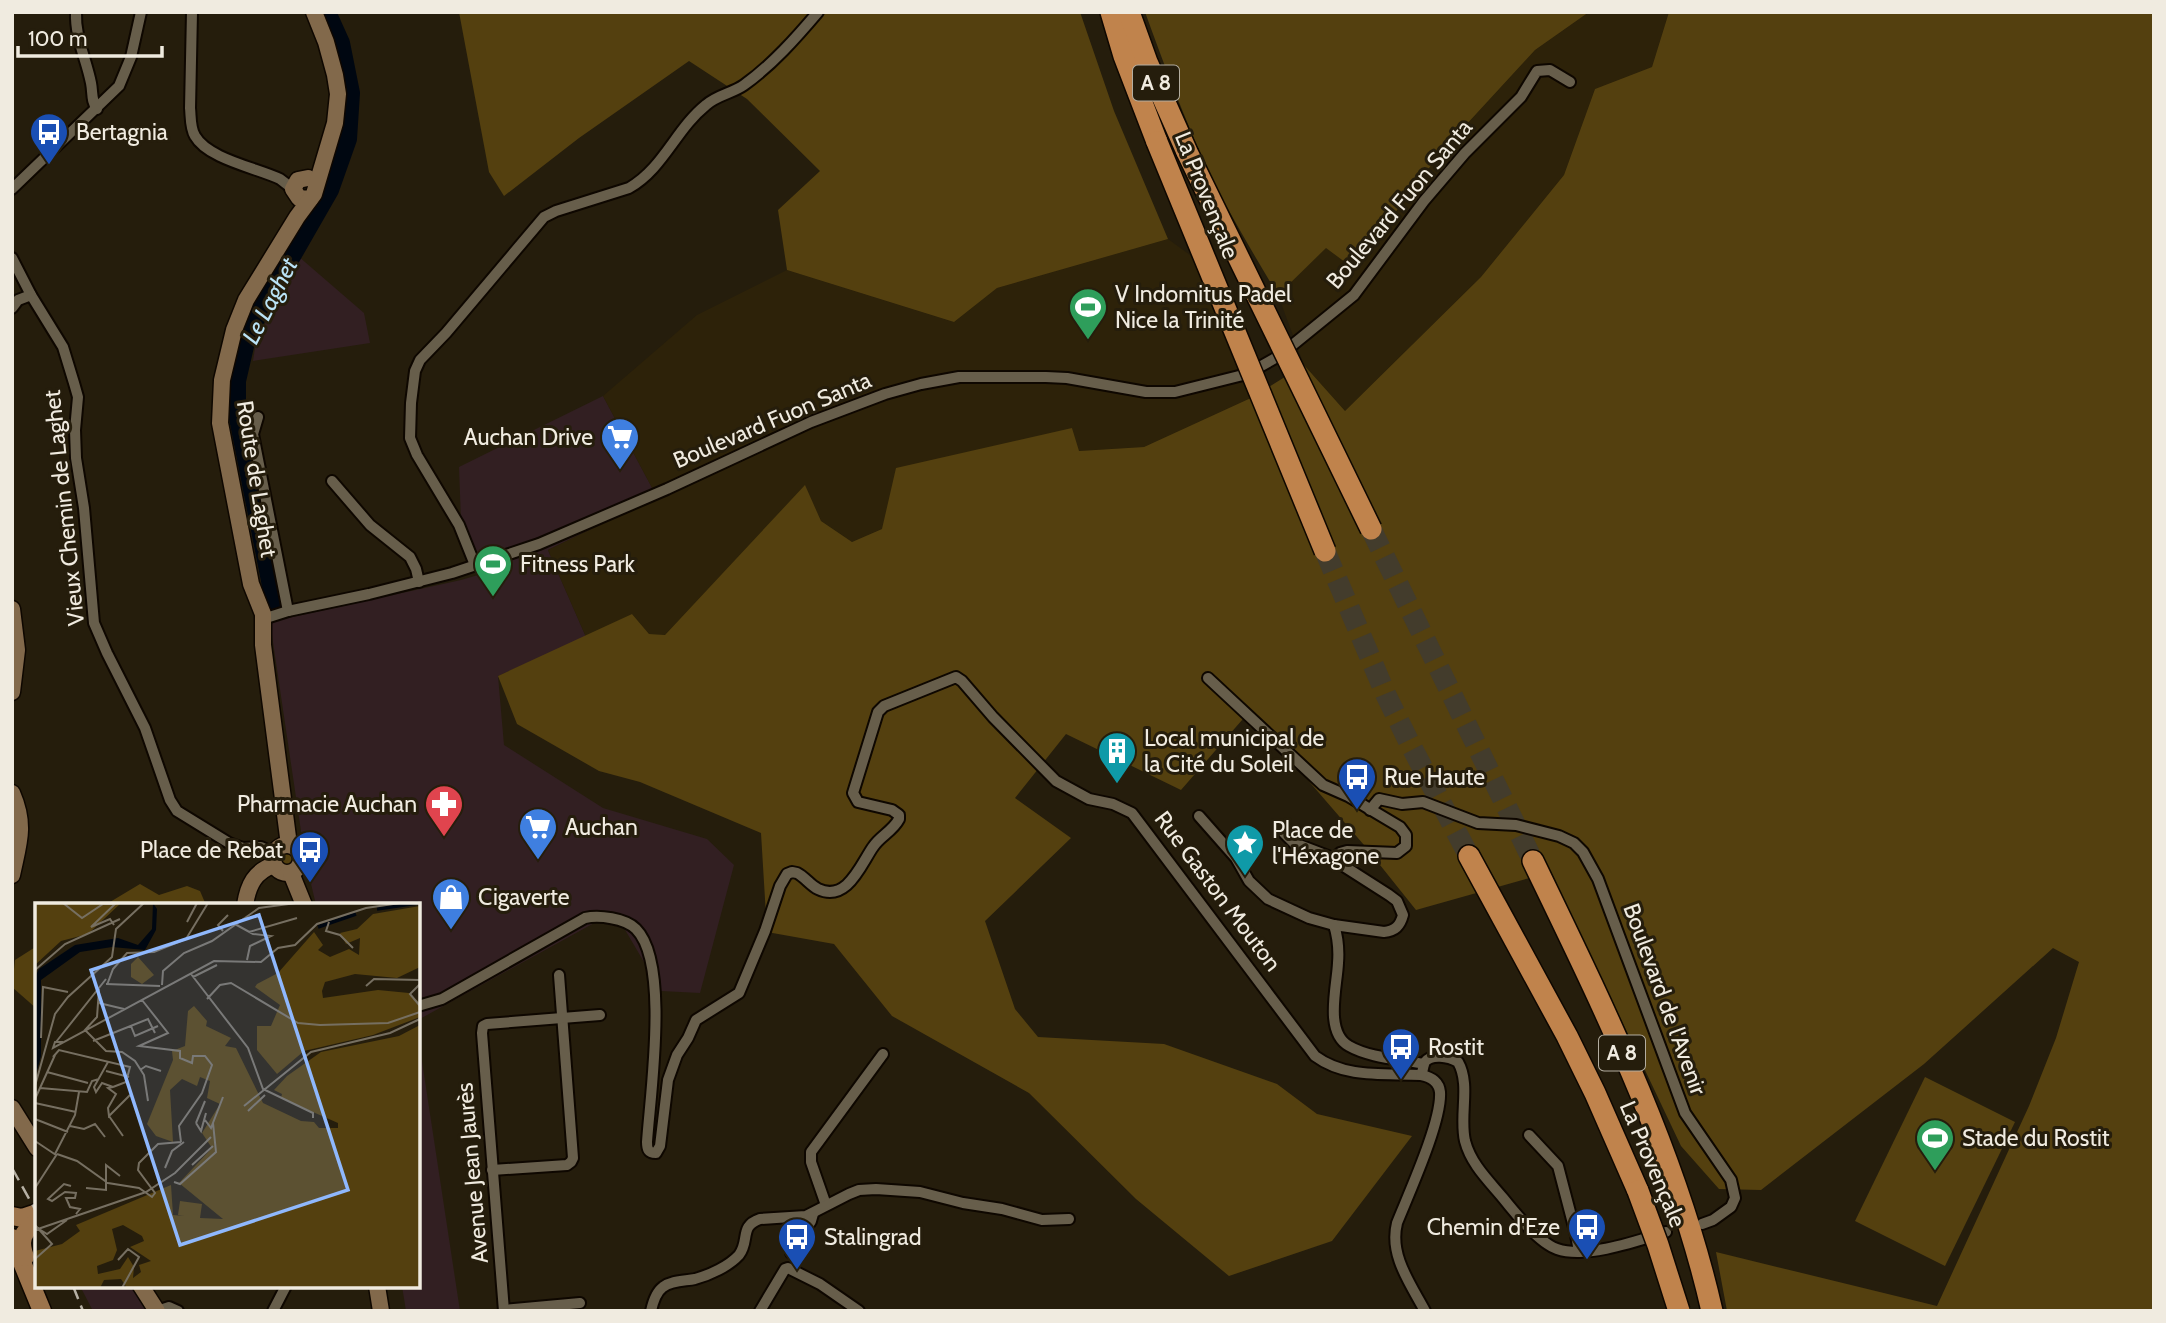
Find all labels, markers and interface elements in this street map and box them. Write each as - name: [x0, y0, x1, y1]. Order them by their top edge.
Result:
- scale bar: [18, 14, 161, 58]
- text: 100 m: [28, 26, 87, 51]
- road number: A 8: [1133, 66, 1179, 100]
- bus stop icon: Bertagnia: [28, 111, 70, 166]
- street label: Boulevard Fuon Santa: [1320, 114, 1478, 294]
- place label: Bertagnia: [76, 118, 168, 146]
- street label: La Provençale: [1169, 127, 1245, 263]
- water label: Le Laghet: [236, 252, 304, 348]
- place label: V Indomitus Padel Nice la Trinité: [1115, 280, 1292, 334]
- sports icon: V Indomitus Padel Nice la Trinité: [1067, 286, 1109, 341]
- street label: Boulevard Fuon Santa: [669, 366, 875, 474]
- street label: Vieux Chemin de Laghet: [38, 388, 90, 627]
- street label: Route de Laghet: [231, 399, 283, 560]
- supermarket icon: Auchan Drive: [599, 416, 641, 471]
- place label: Auchan Drive: [463, 423, 593, 451]
- sports icon: Fitness Park: [472, 543, 514, 598]
- place label: Fitness Park: [520, 550, 635, 578]
- place label: Local municipal de la Cité du Soleil: [1144, 724, 1325, 778]
- building icon: Local municipal de la Cité du Soleil: [1096, 730, 1138, 785]
- bus stop icon: Rue Haute: [1336, 756, 1378, 811]
- place label: Rue Haute: [1384, 763, 1485, 791]
- pharmacy icon: Pharmacie Auchan: [423, 783, 465, 838]
- place label: Pharmacie Auchan: [237, 790, 417, 818]
- street label: Rue Gaston Mouton: [1149, 805, 1287, 977]
- supermarket icon: Auchan: [517, 806, 559, 861]
- place label: Auchan: [565, 813, 638, 841]
- place label: Place de l'Héxagone: [1272, 816, 1380, 870]
- place icon: Place de l'Héxagone: [1224, 822, 1266, 877]
- bus stop icon: Place de Rebat: [289, 829, 331, 884]
- place label: Place de Rebat: [140, 836, 283, 864]
- shop icon: Cigaverte: [430, 876, 472, 931]
- place label: Cigaverte: [478, 883, 570, 911]
- street label: Boulevard de l'Avenir: [1617, 899, 1713, 1099]
- inset map: [35, 903, 420, 1288]
- bus stop icon: Rostit: [1380, 1026, 1422, 1081]
- place label: Rostit: [1428, 1033, 1484, 1061]
- road number: A 8: [1599, 1036, 1645, 1070]
- street label: Avenue Jean Jaurès: [450, 1081, 494, 1265]
- street label: La Provençale: [1614, 1097, 1692, 1232]
- sports icon: Stade du Rostit: [1914, 1117, 1956, 1172]
- place label: Stade du Rostit: [1962, 1124, 2110, 1152]
- bus stop icon: Chemin d'Eze: [1566, 1206, 1608, 1261]
- place label: Chemin d'Eze: [1427, 1213, 1560, 1241]
- bus stop icon: Stalingrad: [776, 1216, 818, 1271]
- place label: Stalingrad: [824, 1223, 921, 1251]

